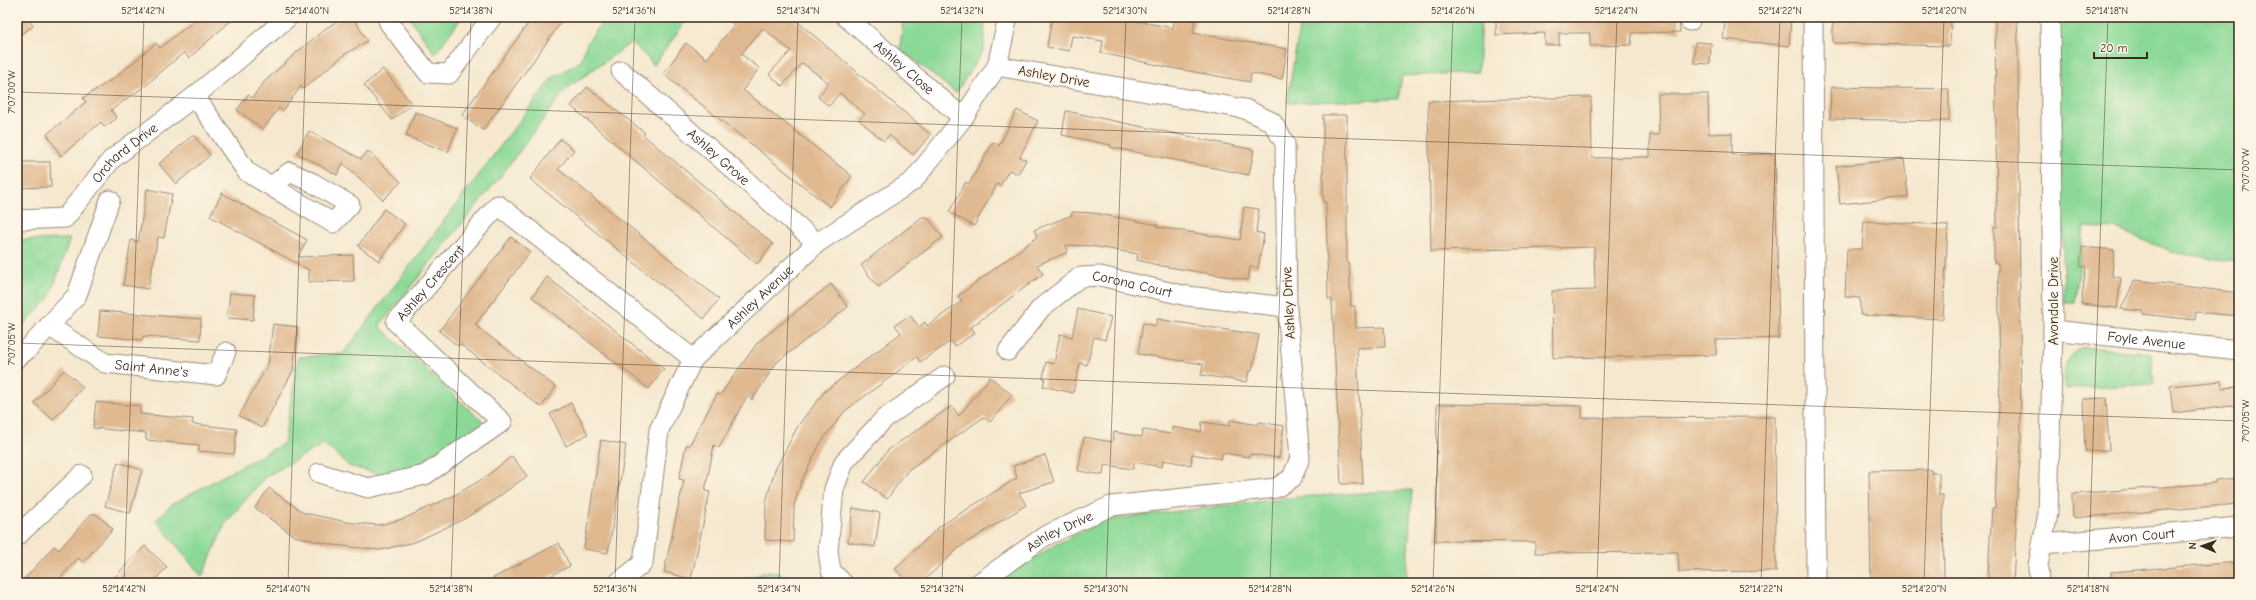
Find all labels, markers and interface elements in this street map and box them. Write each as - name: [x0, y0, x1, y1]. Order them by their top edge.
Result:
- text: 52°14'42"N: [121, 5, 165, 17]
- text: 52°14'40"N: [285, 5, 329, 17]
- text: 52°14'38"N: [449, 5, 493, 17]
- text: 52°14'36"N: [612, 5, 656, 17]
- text: 52°14'34"N: [776, 5, 820, 17]
- text: 52°14'32"N: [940, 5, 984, 17]
- text: 52°14'30"N: [1103, 5, 1147, 17]
- text: 52°14'28"N: [1267, 5, 1311, 17]
- text: 52°14'26"N: [1431, 5, 1475, 17]
- text: 52°14'24"N: [1594, 5, 1638, 17]
- text: 52°14'22"N: [1758, 5, 1802, 17]
- text: 52°14'20"N: [1922, 5, 1966, 17]
- text: 52°14'18"N: [2086, 5, 2128, 17]
- scale bar: [2094, 34, 2147, 60]
- street label: Ashley Close: [870, 37, 938, 98]
- text: 20 m: [2100, 41, 2128, 55]
- street label: Ashley Drive: [1017, 62, 1091, 91]
- text: 7°07'00"W: [6, 70, 18, 114]
- street label: Orchard Drive: [88, 119, 161, 187]
- street label: Ashley Grove: [684, 125, 753, 189]
- text: 7°07'00"W: [2240, 148, 2252, 192]
- street label: Ashley Crescent: [393, 241, 469, 324]
- street label: Avondale Drive: [2045, 257, 2062, 345]
- street label: Ashley Avenue: [723, 262, 797, 332]
- street label: Ashley Drive: [1278, 266, 1299, 340]
- street label: Corona Court: [1092, 268, 1174, 301]
- text: 7°07'05"W: [6, 322, 18, 365]
- street label: Foyle Avenue: [2107, 328, 2186, 353]
- street label: Saint Anne's: [114, 356, 189, 381]
- text: 7°07'05"W: [2240, 399, 2252, 442]
- street label: Ashley Drive: [1023, 507, 1095, 556]
- street label: Avon Court: [2108, 525, 2176, 547]
- north arrow: [2182, 526, 2222, 566]
- text: N: [2186, 542, 2199, 549]
- text: 52°14'42"N: [102, 583, 146, 595]
- text: 52°14'40"N: [266, 583, 310, 595]
- text: 52°14'38"N: [429, 583, 473, 595]
- text: 52°14'36"N: [593, 583, 637, 595]
- text: 52°14'34"N: [757, 583, 801, 595]
- text: 52°14'32"N: [920, 583, 964, 595]
- text: 52°14'30"N: [1084, 583, 1128, 595]
- text: 52°14'28"N: [1248, 583, 1292, 595]
- text: 52°14'26"N: [1411, 583, 1455, 595]
- text: 52°14'24"N: [1575, 583, 1619, 595]
- text: 52°14'22"N: [1739, 583, 1783, 595]
- text: 52°14'20"N: [1902, 583, 1946, 595]
- text: 52°14'18"N: [2067, 583, 2109, 595]

